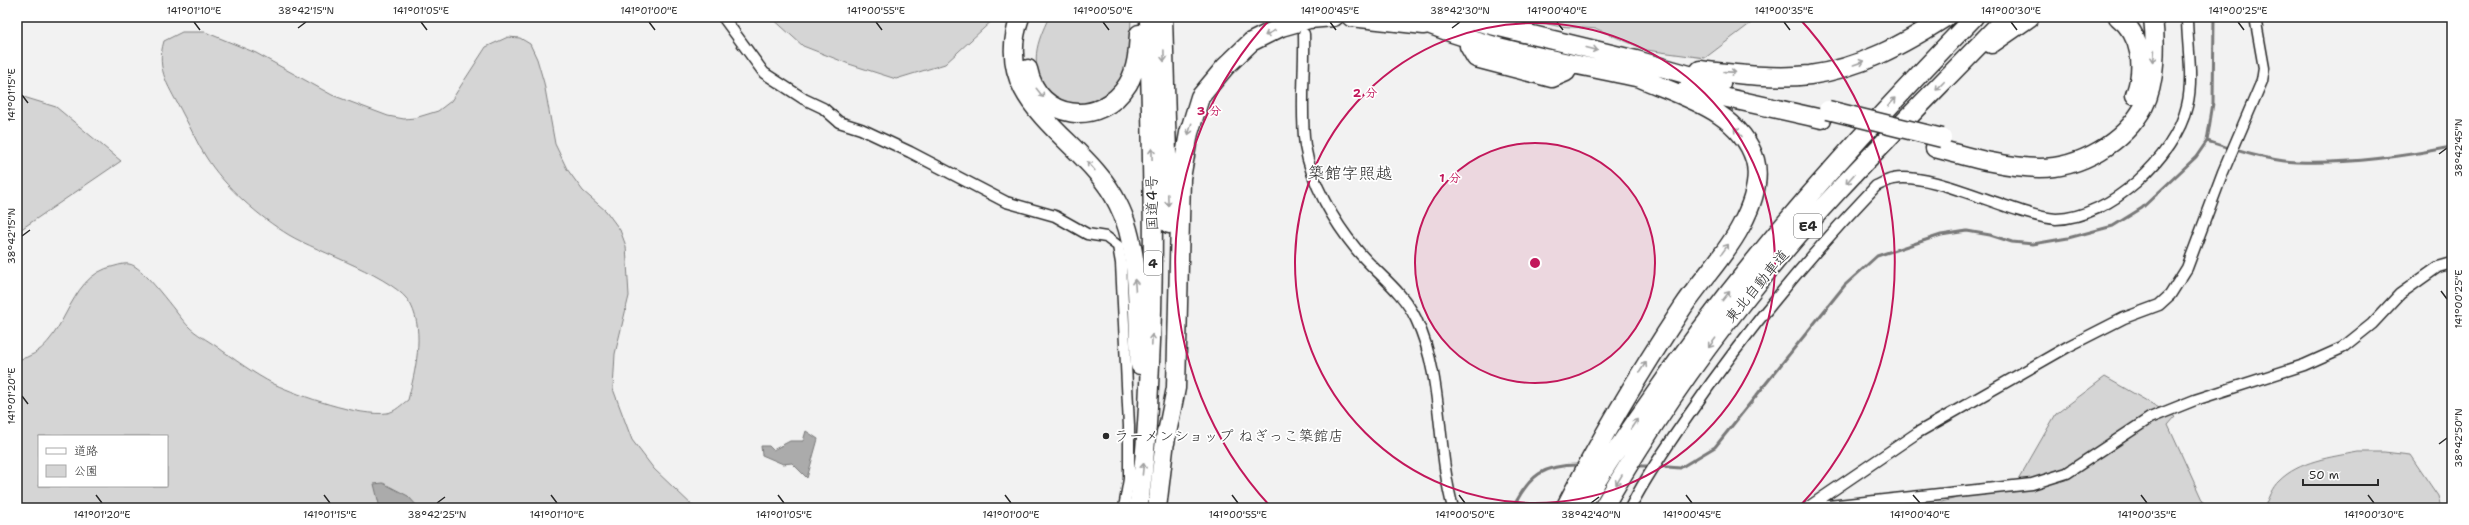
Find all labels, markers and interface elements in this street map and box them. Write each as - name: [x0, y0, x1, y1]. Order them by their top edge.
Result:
- text: 141°01'10"E: [167, 4, 221, 17]
- text: 38°42'15"N: [278, 4, 334, 17]
- text: 141°01'05"E: [393, 4, 449, 17]
- text: 141°01'00"E: [620, 4, 678, 17]
- text: 141°00'55"E: [847, 4, 905, 17]
- text: 141°00'50"E: [1073, 4, 1133, 17]
- text: 141°00'45"E: [1301, 4, 1359, 17]
- text: 38°42'30"N: [1430, 4, 1490, 17]
- text: 141°00'40"E: [1527, 4, 1587, 17]
- text: 141°00'35"E: [1755, 4, 1813, 17]
- text: 141°00'30"E: [1981, 4, 2041, 17]
- text: 141°00'25"E: [2209, 4, 2268, 17]
- one-way arrow: [1264, 29, 1276, 37]
- one-way arrow: [1585, 45, 1598, 53]
- one-way arrow: [1160, 49, 1168, 62]
- one-way arrow: [2150, 49, 2157, 62]
- one-way arrow: [1852, 58, 1864, 66]
- text: 141°01'15"E: [5, 68, 18, 122]
- one-way arrow: [1723, 69, 1736, 76]
- one-way arrow: [1935, 81, 1945, 91]
- text: 2 分: [1353, 85, 1377, 101]
- one-way arrow: [1036, 88, 1045, 99]
- one-way arrow: [1888, 96, 1897, 107]
- text: 3 分: [1197, 103, 1221, 119]
- text: 38°42'45"N: [2452, 119, 2465, 177]
- one-way arrow: [1186, 122, 1193, 135]
- one-way arrow: [1734, 127, 1743, 137]
- one-way arrow: [1148, 148, 1156, 161]
- one-way arrow: [1086, 161, 1095, 171]
- district label: 築館字照越: [1308, 162, 1393, 184]
- text: 1 分: [1439, 170, 1461, 186]
- one-way arrow: [1845, 174, 1854, 184]
- street label: 国道4号: [1142, 175, 1162, 231]
- one-way arrow: [1164, 193, 1172, 206]
- text: 38°42'15"N: [5, 208, 18, 264]
- road number: E4: [1794, 214, 1822, 238]
- one-way arrow: [1721, 244, 1729, 255]
- street label: 東北自動車道: [1720, 245, 1794, 327]
- road number: 4: [1144, 251, 1162, 275]
- centre of rings: [1528, 256, 1542, 270]
- text: 141°00'25"E: [2452, 270, 2465, 329]
- one-way arrow: [1132, 279, 1139, 292]
- one-way arrow: [1721, 290, 1730, 301]
- one-way arrow: [1148, 334, 1155, 347]
- one-way arrow: [1707, 337, 1716, 348]
- one-way arrow: [1639, 362, 1647, 373]
- text: 141°01'20"E: [5, 368, 18, 424]
- text: 38°42'50"N: [2452, 408, 2465, 468]
- one-way arrow: [1630, 419, 1638, 430]
- place label: ラーメンショップ ねぎっこ築館店: [1114, 426, 1344, 446]
- marker: ラーメンショップ ねぎっこ築館店: [1101, 431, 1111, 441]
- legend: [38, 435, 168, 487]
- text: 道路: [74, 443, 98, 459]
- scale bar: [2303, 461, 2378, 487]
- text: 公園: [74, 463, 98, 479]
- one-way arrow: [1139, 463, 1146, 476]
- text: 50 m: [2309, 467, 2339, 483]
- one-way arrow: [1615, 474, 1623, 485]
- text: 141°01'20"E: [74, 508, 130, 521]
- text: 141°01'15"E: [303, 508, 357, 521]
- text: 38°42'25"N: [408, 508, 466, 521]
- text: 141°01'10"E: [530, 508, 584, 521]
- text: 141°01'05"E: [756, 508, 812, 521]
- text: 141°01'00"E: [982, 508, 1040, 521]
- text: 141°00'55"E: [1209, 508, 1267, 521]
- text: 141°00'50"E: [1435, 508, 1495, 521]
- text: 38°42'40"N: [1561, 508, 1621, 521]
- text: 141°00'45"E: [1663, 508, 1721, 521]
- text: 141°00'40"E: [1890, 508, 1950, 521]
- text: 141°00'35"E: [2118, 508, 2176, 521]
- text: 141°00'30"E: [2344, 508, 2404, 521]

